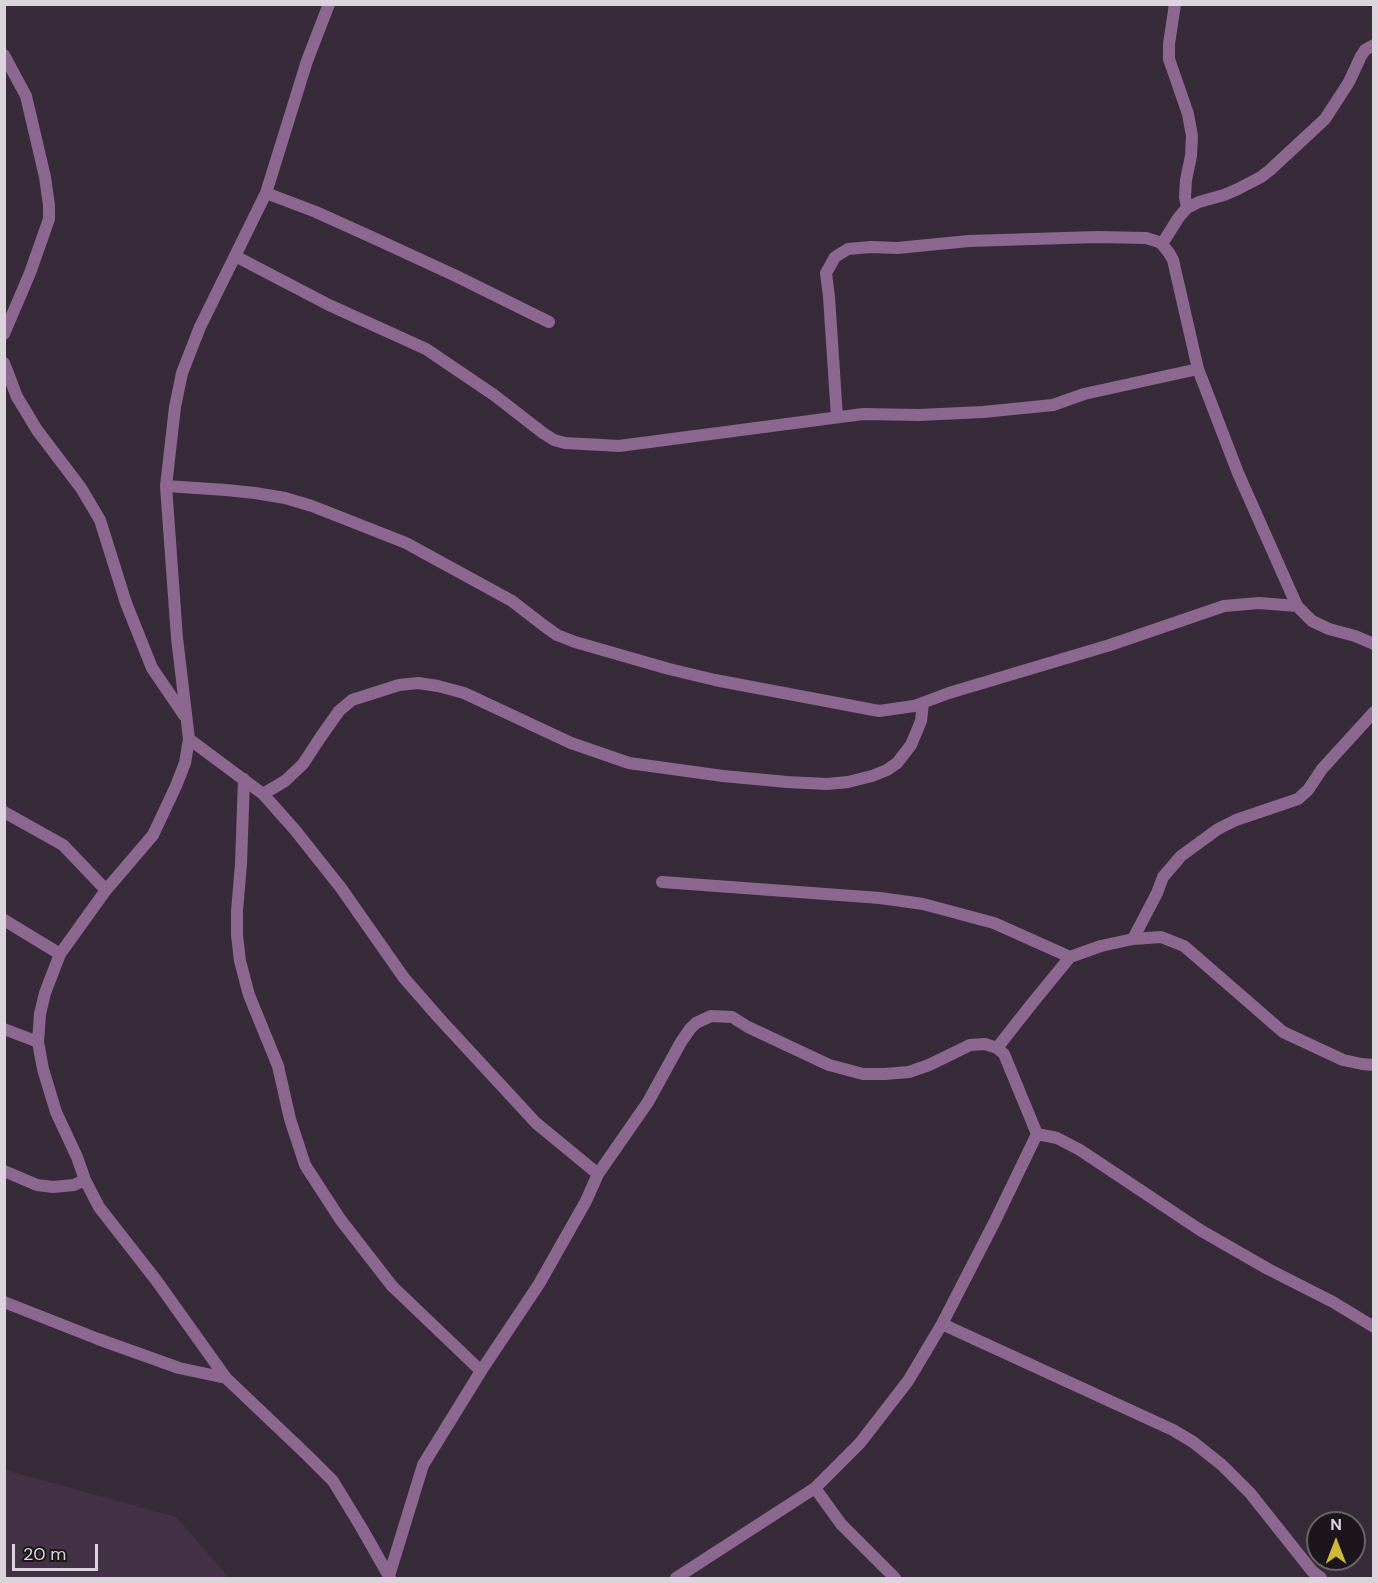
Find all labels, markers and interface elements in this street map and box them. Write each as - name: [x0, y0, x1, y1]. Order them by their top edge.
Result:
- north arrow: [1306, 1511, 1366, 1571]
- text: N: [1330, 1514, 1342, 1535]
- scale bar: [15, 1532, 100, 1570]
- text: 20 m: [23, 1542, 66, 1566]

